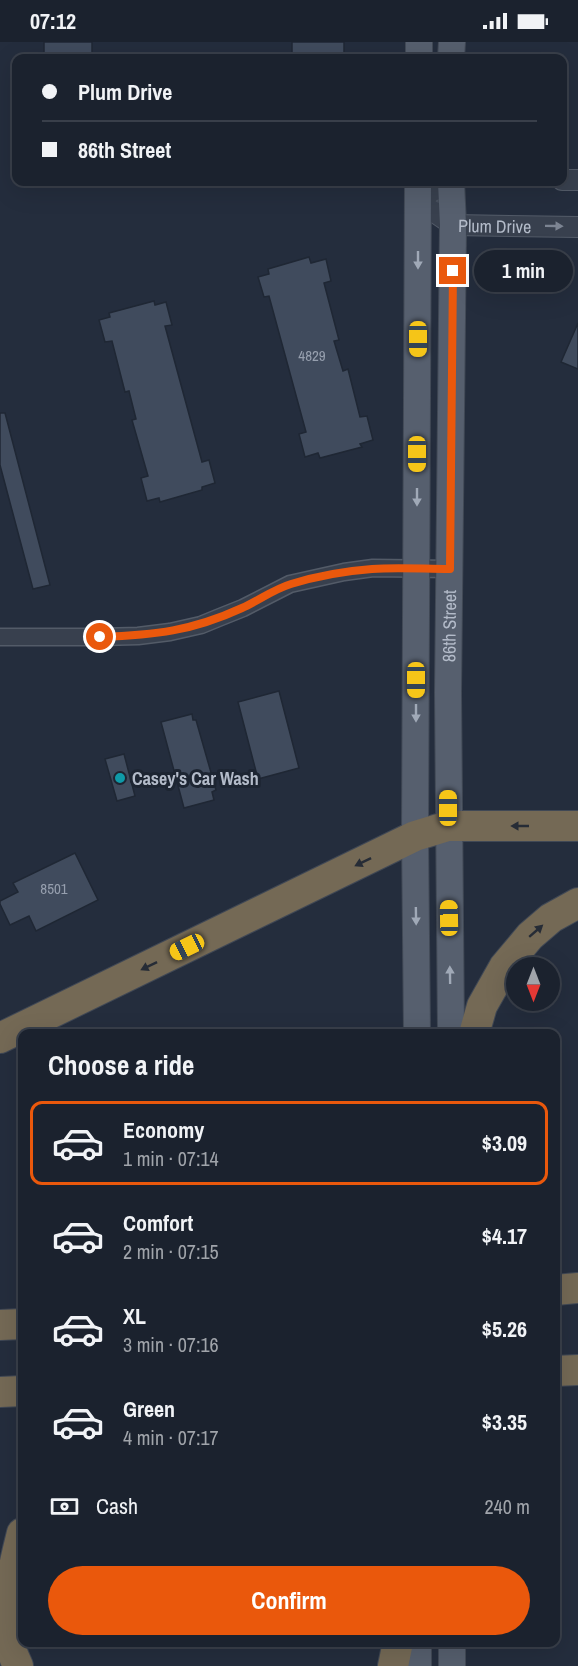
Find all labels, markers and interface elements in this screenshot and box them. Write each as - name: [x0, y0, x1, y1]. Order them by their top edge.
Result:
- text: 07:12: [30, 6, 76, 36]
- text: Plum Drive: [78, 77, 172, 107]
- text: 86th Street: [78, 135, 171, 165]
- street label: Plum Drive: [458, 213, 531, 239]
- one-way arrow: [544, 221, 563, 231]
- one-way arrow: [413, 250, 423, 269]
- callout: 1 min: [474, 250, 573, 292]
- route end: [439, 257, 466, 284]
- text: 1 min: [502, 257, 545, 284]
- car: [409, 321, 427, 357]
- house number: 4829: [298, 345, 326, 366]
- car: [408, 436, 426, 472]
- one-way arrow: [412, 487, 422, 506]
- street label: 86th Street: [436, 590, 462, 662]
- route start: [86, 623, 113, 650]
- car: [407, 662, 425, 698]
- one-way arrow: [411, 703, 421, 722]
- place label: Casey's Car Wash: [132, 766, 259, 791]
- marker: Casey's Car Wash: [113, 771, 127, 785]
- car: [439, 790, 457, 826]
- one-way arrow: [510, 821, 529, 831]
- one-way arrow: [354, 857, 371, 867]
- house number: 8501: [40, 878, 68, 899]
- car: [440, 900, 458, 936]
- one-way arrow: [411, 906, 421, 925]
- one-way arrow: [528, 925, 543, 938]
- car: [167, 931, 207, 963]
- north arrow: [506, 957, 560, 1011]
- map controls: [506, 957, 560, 1011]
- one-way arrow: [141, 961, 158, 970]
- one-way arrow: [445, 966, 455, 985]
- text: Choose a ride: [48, 1047, 194, 1083]
- text: Economy: [123, 1115, 204, 1145]
- icon: car: [51, 1116, 105, 1170]
- text: $3.09: [482, 1128, 527, 1158]
- text: 1 min · 07:14: [123, 1145, 219, 1172]
- text: Comfort: [123, 1208, 193, 1238]
- icon: car: [51, 1209, 105, 1263]
- text: $4.17: [482, 1221, 527, 1251]
- text: 2 min · 07:15: [123, 1238, 219, 1265]
- text: XL: [123, 1301, 146, 1331]
- icon: car: [51, 1302, 105, 1356]
- text: $5.26: [482, 1314, 527, 1344]
- text: 3 min · 07:16: [123, 1331, 219, 1358]
- text: Green: [123, 1394, 175, 1424]
- icon: car: [51, 1395, 105, 1449]
- text: $3.35: [482, 1407, 527, 1437]
- text: 4 min · 07:17: [123, 1424, 219, 1451]
- icon: cash: [48, 1490, 81, 1523]
- text: Cash: [96, 1491, 138, 1521]
- text: 240 m: [484, 1493, 530, 1520]
- button: Confirm: [48, 1566, 530, 1635]

